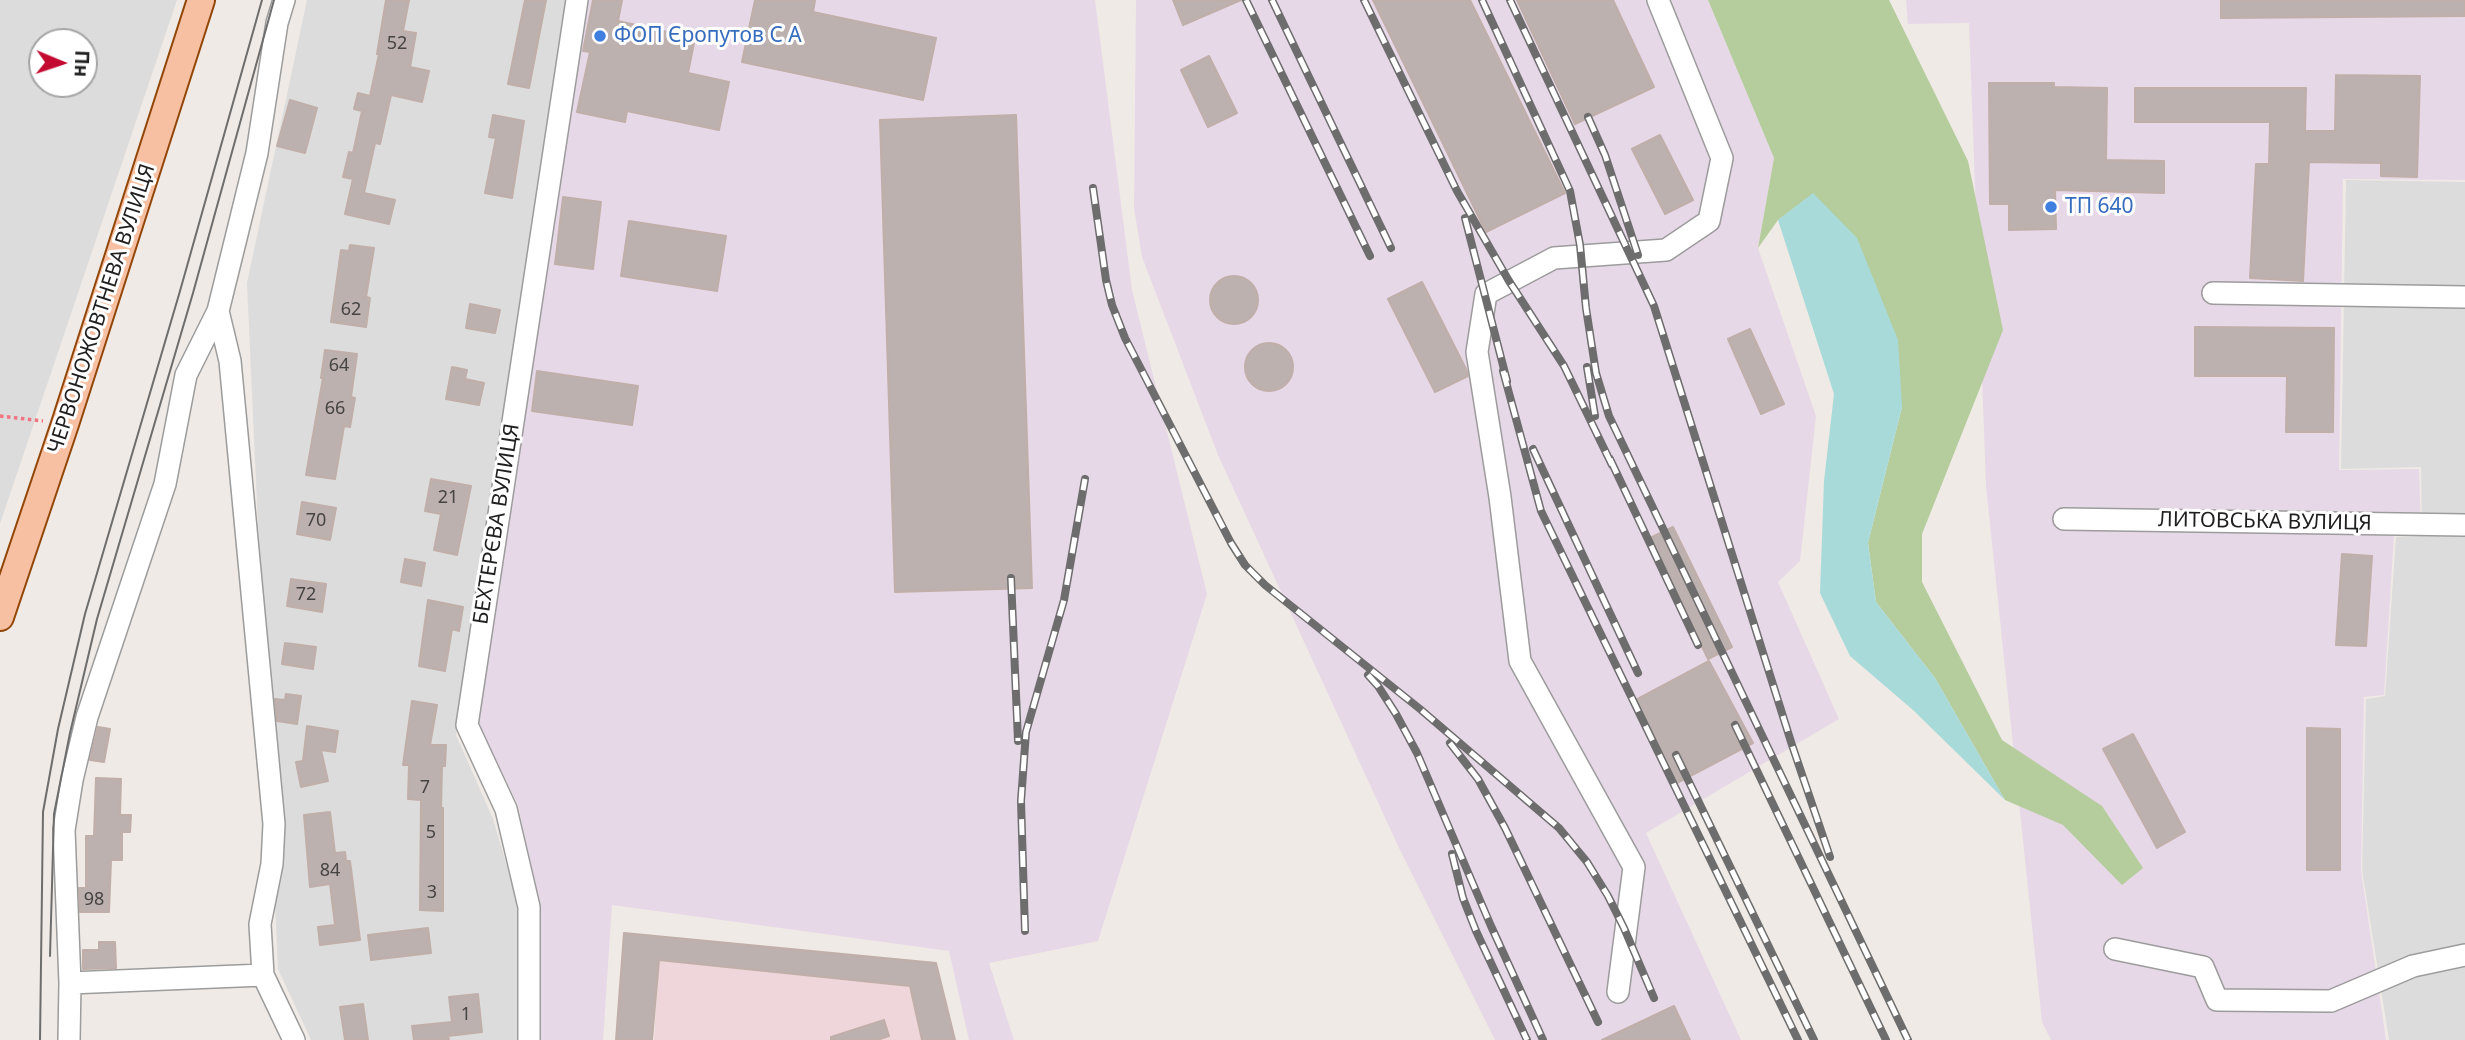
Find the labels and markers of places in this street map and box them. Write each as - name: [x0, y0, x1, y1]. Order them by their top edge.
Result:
- place label: ФОП Єропутов С А: [614, 23, 802, 49]
- marker: ФОП Єропутов С А: [592, 28, 608, 44]
- place label: ТП 640: [2065, 194, 2134, 220]
- marker: ТП 640: [2043, 199, 2059, 215]

